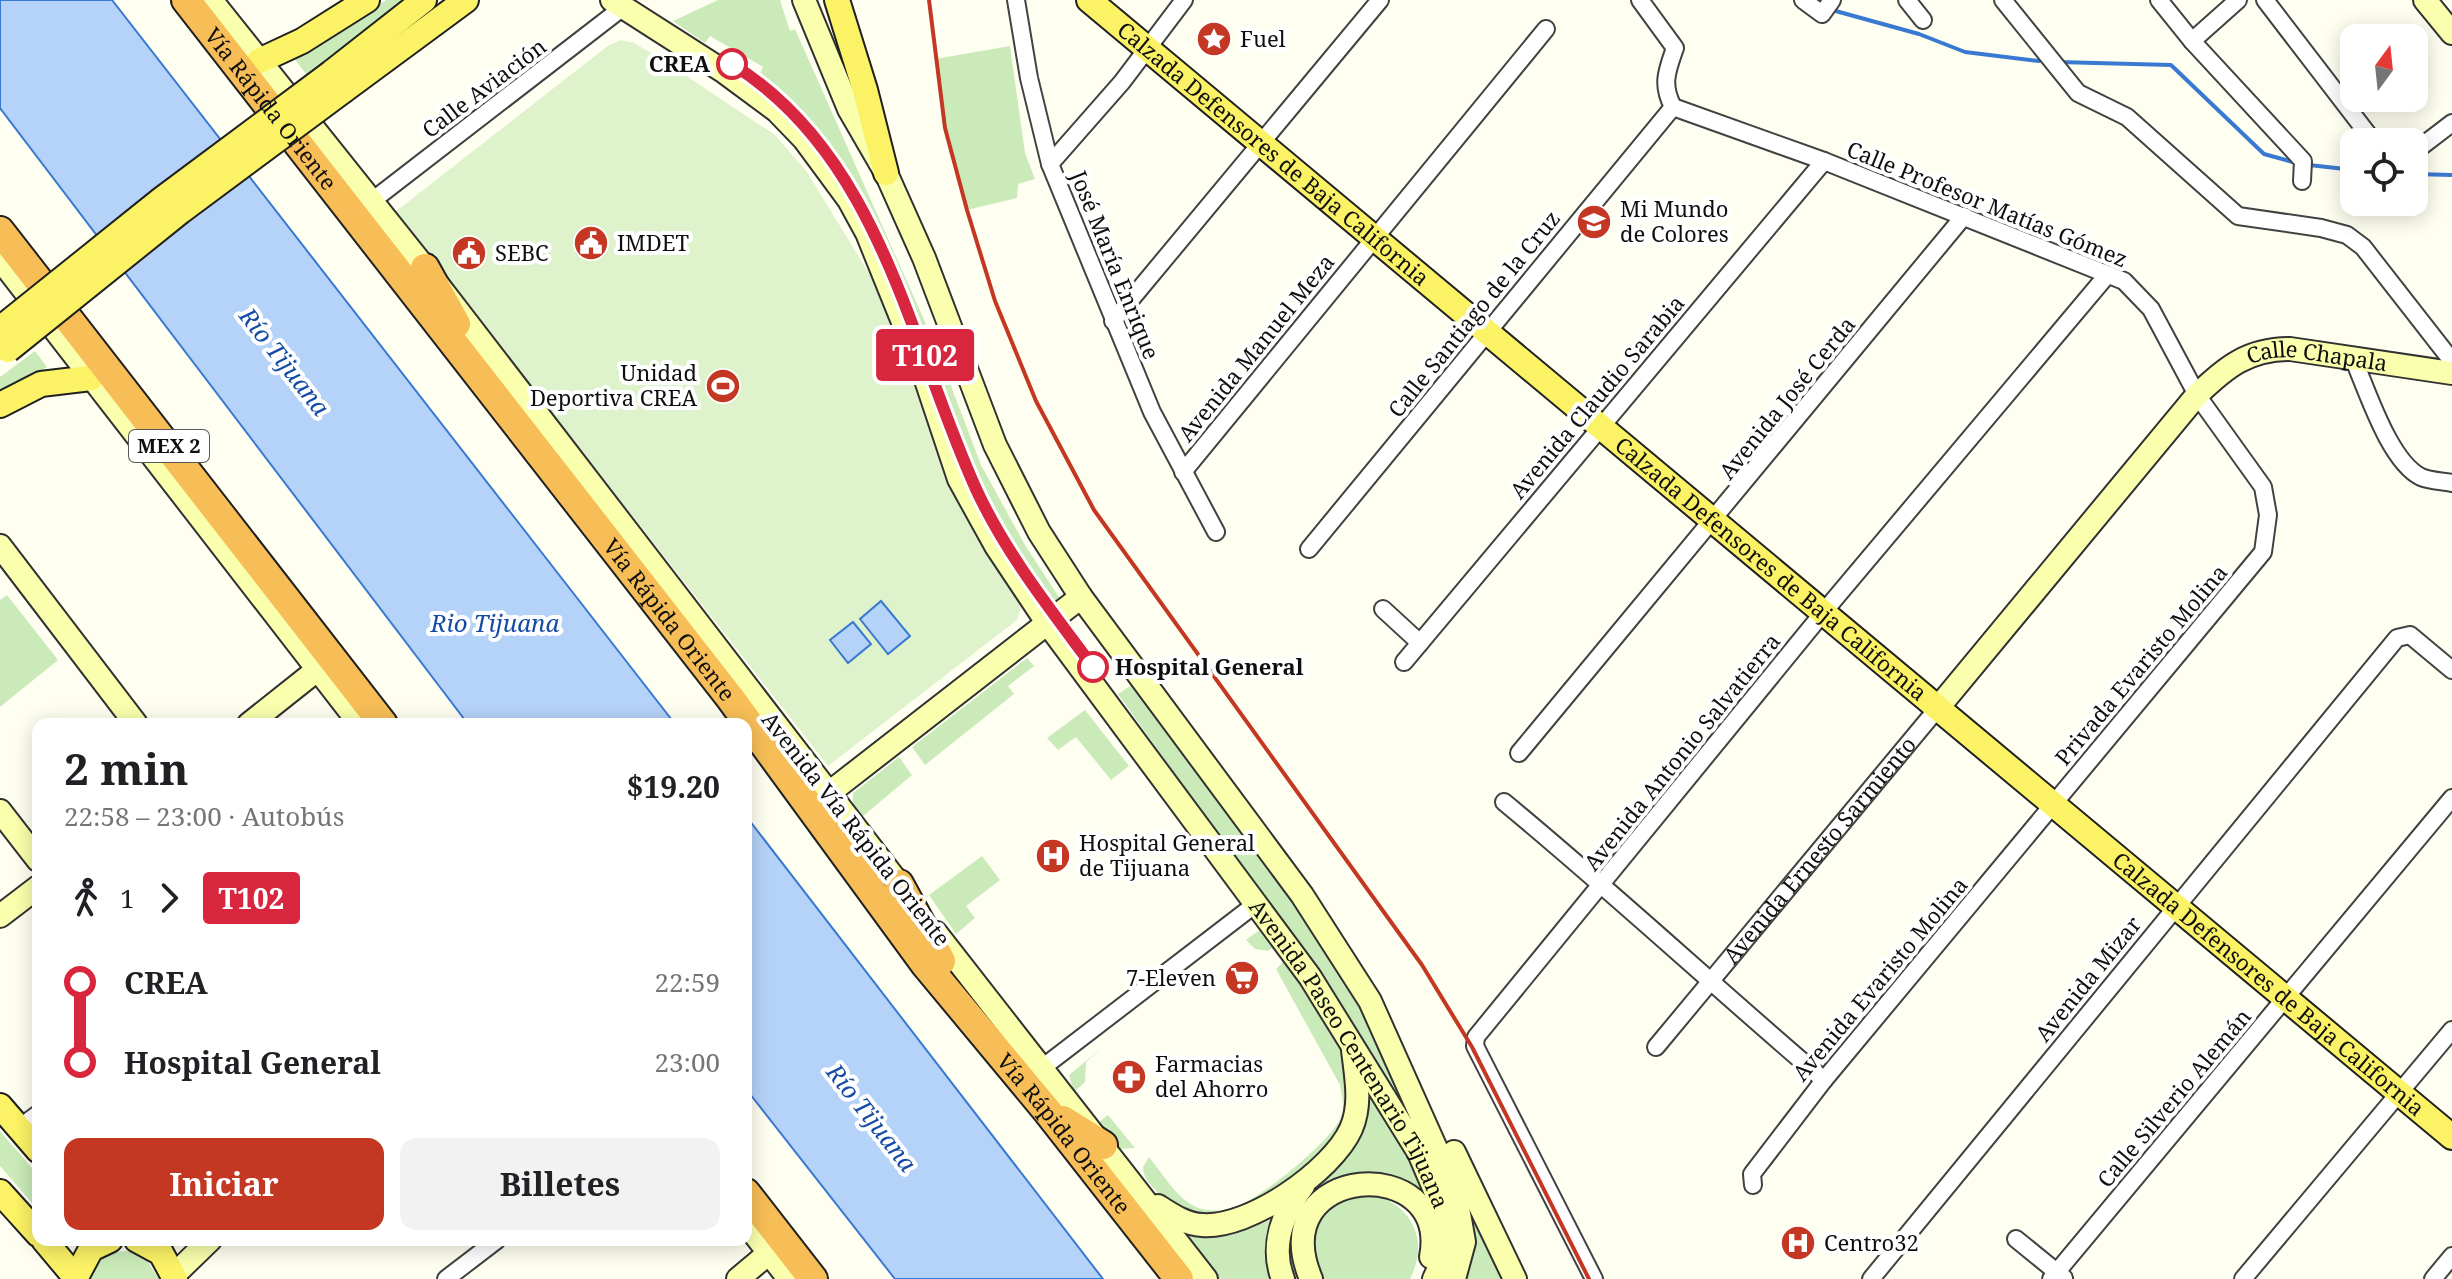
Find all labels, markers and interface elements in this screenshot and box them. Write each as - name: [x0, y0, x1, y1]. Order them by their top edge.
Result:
- street label: Calzada Defensores de Baja California: [1112, 14, 1436, 292]
- place icon: Fuel: [1195, 20, 1233, 58]
- street label: Vía Rápida Oriente: [199, 21, 344, 196]
- place label: Fuel: [1240, 23, 1286, 53]
- north arrow: [2340, 24, 2428, 112]
- map controls: [2340, 24, 2428, 216]
- street label: Calle Aviación: [415, 31, 552, 144]
- place label: CREA: [649, 48, 710, 78]
- marker: CREA: [717, 49, 747, 79]
- button: locate: [2340, 128, 2428, 216]
- street label: Calle Profesor Matías Gómez: [1843, 133, 2132, 273]
- street label: José María Enrique: [1064, 165, 1167, 363]
- place label: Mi Mundo de Colores: [1620, 193, 1729, 248]
- school or university icon: Mi Mundo de Colores: [1575, 203, 1613, 241]
- street label: Calle Santiago de la Cruz: [1380, 204, 1566, 423]
- public building icon: IMDET: [572, 224, 610, 262]
- place label: IMDET: [617, 227, 689, 257]
- public building icon: SEBC: [450, 234, 488, 272]
- place label: SEBC: [495, 237, 549, 267]
- street label: Avenida Manuel Meza: [1170, 247, 1340, 447]
- street label: Avenida Claudio Sarabia: [1502, 288, 1690, 504]
- water label: Río Tijuana: [232, 299, 338, 422]
- street label: Avenida José Cerda: [1711, 310, 1861, 485]
- line badge: T102: [869, 329, 981, 381]
- street label: Calle Chapala: [2242, 333, 2390, 377]
- text: T102: [892, 336, 958, 374]
- place label: Unidad Deportiva CREA: [530, 357, 697, 412]
- sports icon: Unidad Deportiva CREA: [704, 367, 742, 405]
- street label: Calzada Defensores de Baja California: [1609, 429, 1934, 707]
- road number: MEX 2: [129, 430, 209, 462]
- street label: Vía Rápida Oriente: [597, 532, 743, 707]
- street label: Privada Evaristo Molina: [2047, 558, 2233, 771]
- water label: Rio Tijuana: [430, 606, 559, 639]
- street label: Avenida Antonio Salvatierra: [1576, 627, 1786, 876]
- place label: Hospital General: [1115, 651, 1304, 681]
- marker: Hospital General: [1078, 652, 1108, 682]
- street label: Avenida Vía Rápida Oriente: [756, 705, 958, 952]
- street label: Avenida Ernesto Sarmiento: [1716, 730, 1922, 969]
- text: 2 min: [64, 738, 189, 798]
- text: $19.20: [626, 766, 720, 807]
- text: 22:58 – 23:00 · Autobús: [64, 798, 344, 834]
- place label: Hospital General de Tijuana: [1079, 827, 1255, 882]
- hospital icon: Hospital General de Tijuana: [1034, 837, 1072, 875]
- street label: Calzada Defensores de Baja California: [2107, 844, 2431, 1122]
- street label: Avenida Evaristo Molina: [1785, 870, 1974, 1087]
- icon: walk: [64, 876, 108, 920]
- icon: forward: [147, 876, 191, 920]
- text: T102: [219, 879, 284, 917]
- text: 1: [120, 880, 135, 916]
- street label: Avenida Paseo Centenario Tijuana: [1243, 892, 1457, 1212]
- street label: Avenida Mizar: [2027, 909, 2147, 1047]
- supermarket icon: 7-Eleven: [1223, 959, 1261, 997]
- text: CREA: [124, 962, 208, 1003]
- place label: 7-Eleven: [1126, 962, 1216, 992]
- text: 22:59: [654, 964, 720, 1000]
- street label: Calle Silverio Alemán: [2090, 1002, 2257, 1193]
- text: Hospital General: [124, 1042, 381, 1083]
- text: 23:00: [654, 1044, 720, 1080]
- street label: Vía Rápida Oriente: [991, 1046, 1138, 1220]
- place label: Farmacias del Ahorro: [1155, 1048, 1268, 1103]
- water label: Río Tijuana: [819, 1055, 925, 1178]
- pharmacy icon: Farmacias del Ahorro: [1110, 1058, 1148, 1096]
- button: Iniciar: [64, 1138, 384, 1230]
- button: Billetes: [400, 1138, 720, 1230]
- hospital icon: Centro32: [1779, 1224, 1817, 1262]
- place label: Centro32: [1824, 1227, 1919, 1257]

